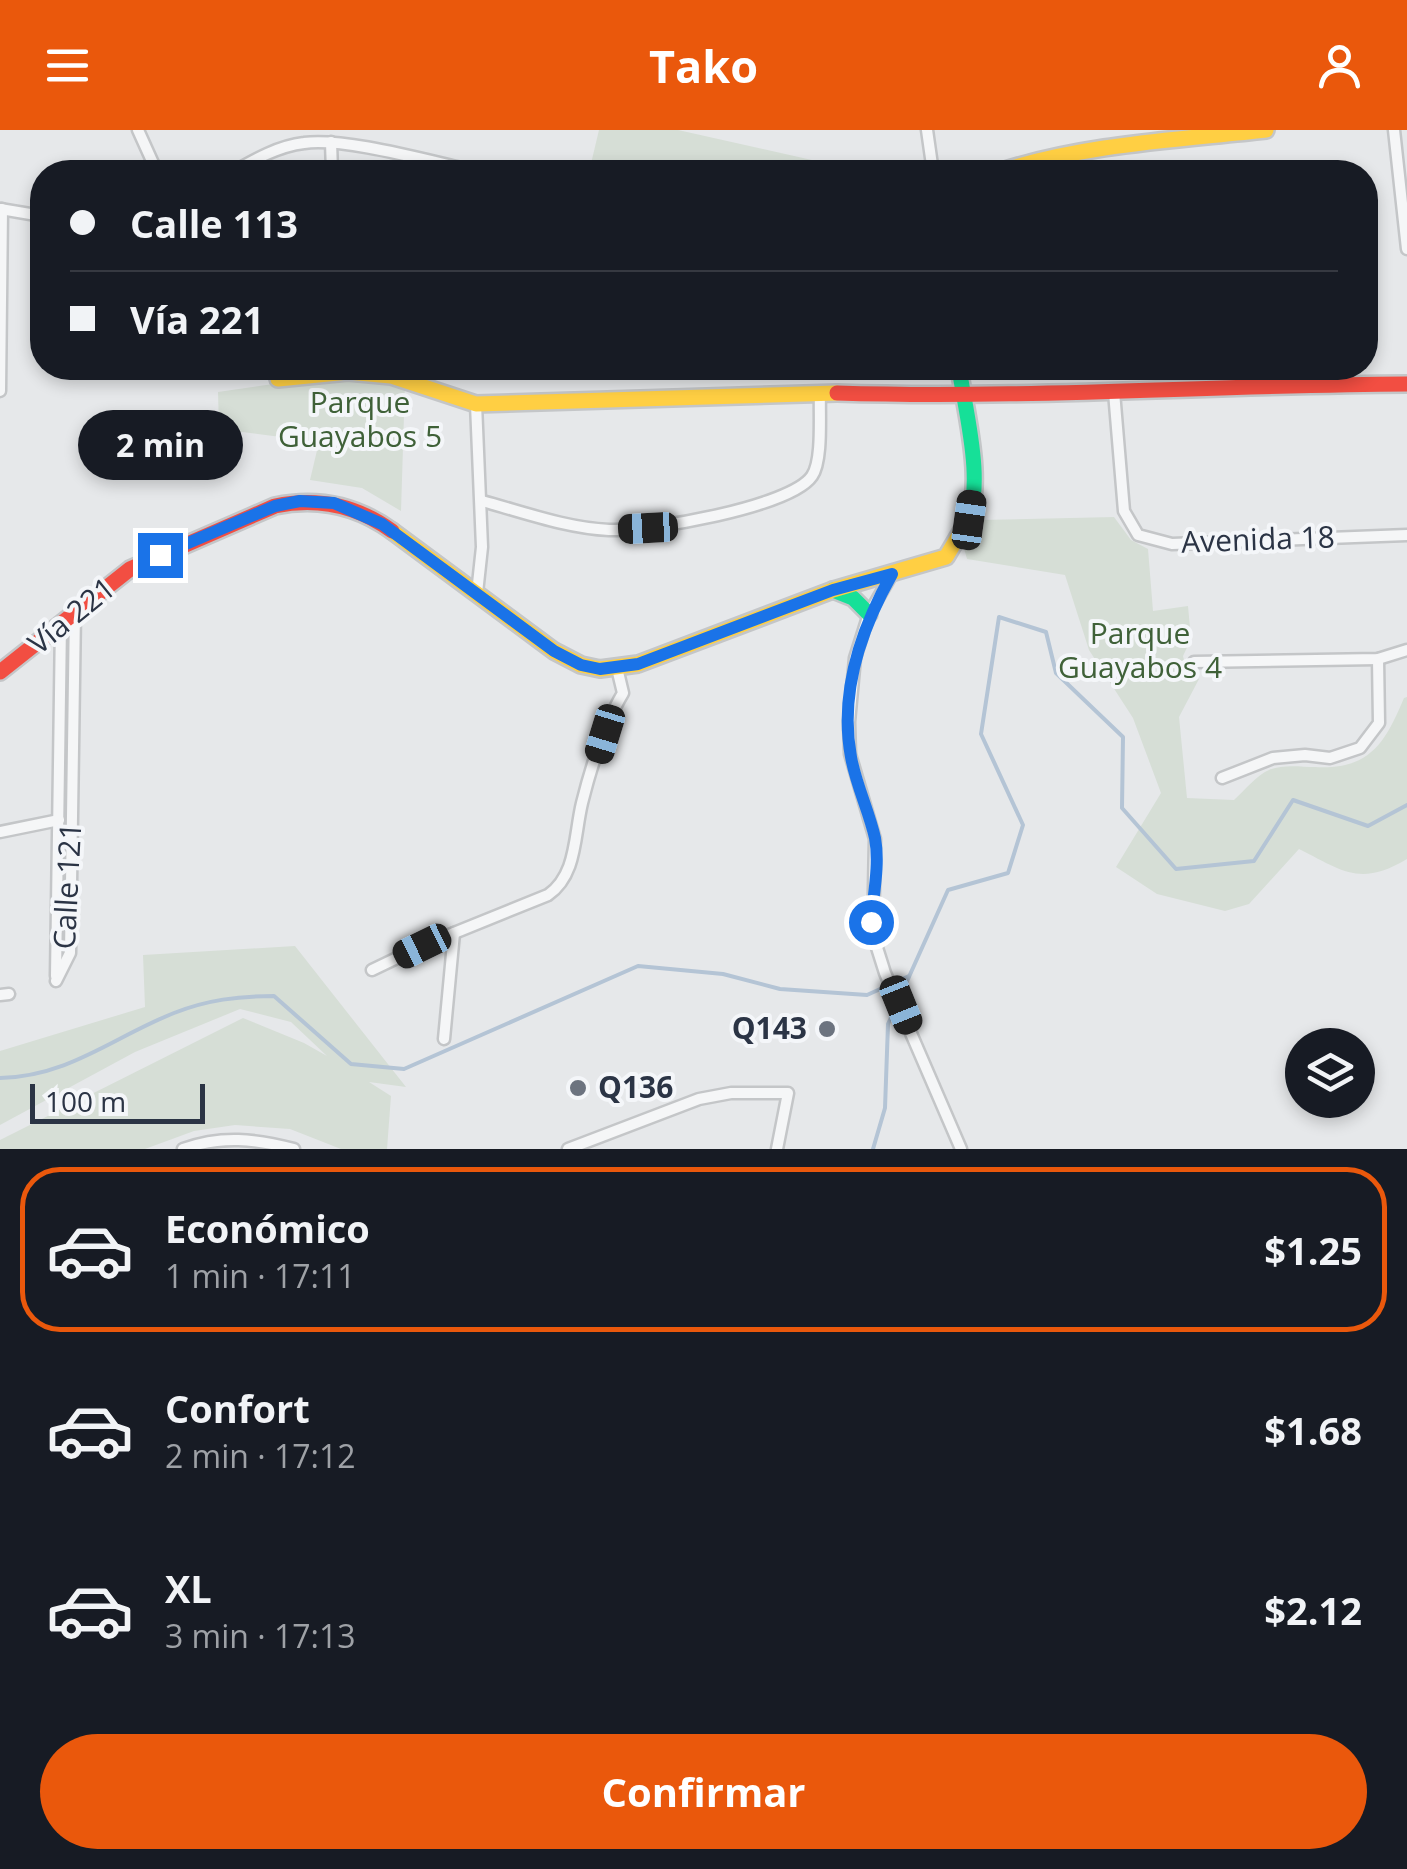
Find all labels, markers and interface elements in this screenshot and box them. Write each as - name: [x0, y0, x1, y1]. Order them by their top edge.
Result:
- text: Tako: [649, 35, 758, 96]
- icon: menu: [40, 38, 95, 93]
- icon: person: [1312, 38, 1367, 93]
- text: Calle 113: [130, 197, 298, 249]
- text: Vía 221: [130, 293, 264, 345]
- park label: Parque Guayabos 5: [278, 381, 442, 456]
- callout: 2 min: [78, 410, 242, 480]
- text: 2 min: [116, 423, 205, 466]
- car: [950, 488, 988, 552]
- car: [617, 511, 679, 545]
- street label: Avenida 18: [1180, 515, 1336, 562]
- route end: [138, 533, 183, 578]
- street label: Vía 221: [19, 567, 123, 663]
- park label: Parque Guayabos 4: [1058, 612, 1222, 687]
- car: [582, 701, 628, 767]
- street label: Calle 121: [43, 822, 90, 950]
- route start: [849, 900, 894, 945]
- car: [388, 919, 456, 973]
- car: [876, 972, 926, 1038]
- place label: Q143: [732, 1007, 807, 1048]
- marker: Q143: [816, 1018, 838, 1040]
- map controls: [1285, 1028, 1375, 1118]
- button: layers: [1285, 1028, 1375, 1118]
- place label: Q136: [598, 1066, 673, 1107]
- marker: Q136: [567, 1077, 589, 1099]
- scale bar: [30, 1079, 205, 1124]
- text: 100 m: [45, 1082, 126, 1120]
- text: Económico: [165, 1202, 370, 1254]
- icon: car: [45, 1205, 135, 1295]
- text: $1.25: [1264, 1224, 1362, 1276]
- text: 1 min · 17:11: [165, 1254, 356, 1297]
- text: Confort: [165, 1382, 310, 1434]
- icon: car: [45, 1385, 135, 1475]
- text: $1.68: [1264, 1404, 1362, 1456]
- text: 2 min · 17:12: [165, 1434, 356, 1477]
- text: XL: [165, 1562, 212, 1614]
- icon: car: [45, 1565, 135, 1655]
- text: $2.12: [1264, 1584, 1362, 1636]
- text: 3 min · 17:13: [165, 1614, 356, 1657]
- button: Confirmar: [40, 1734, 1367, 1849]

